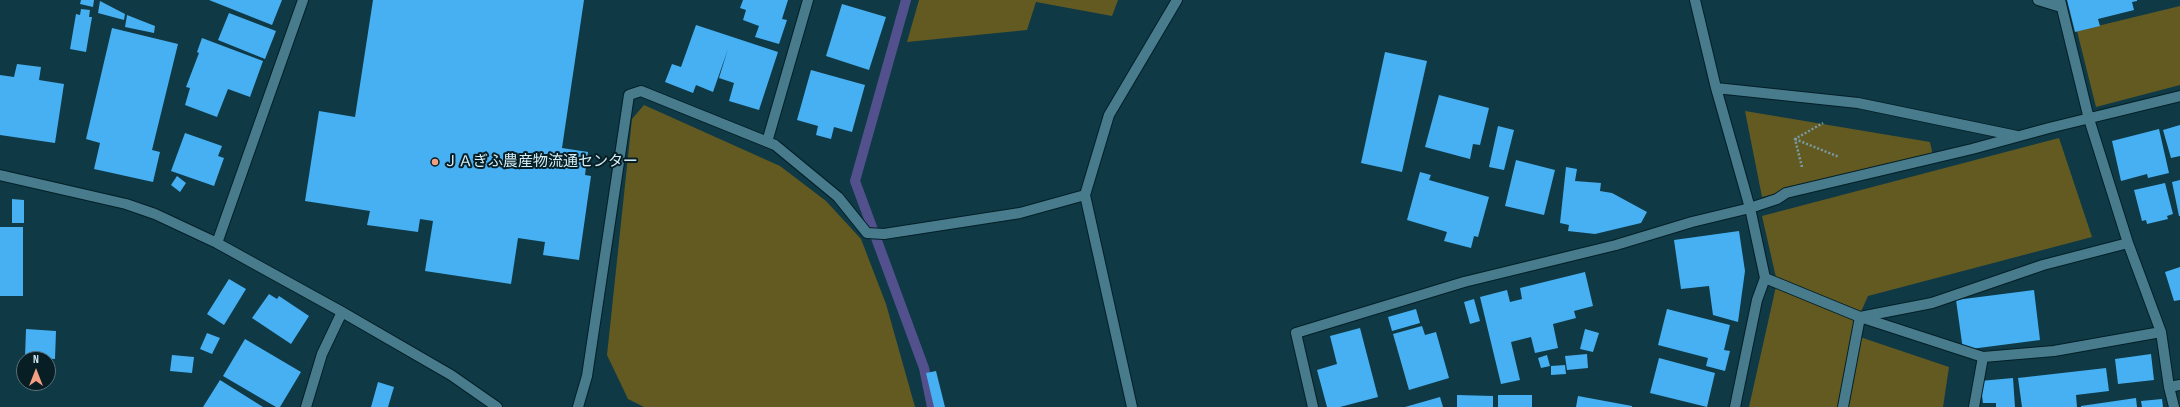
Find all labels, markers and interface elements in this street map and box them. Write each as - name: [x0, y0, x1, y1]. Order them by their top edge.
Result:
- place label: ＪＡぎふ農産物流通センター: [443, 153, 638, 171]
- marker: ＪＡぎふ農産物流通センター: [430, 157, 440, 167]
- north arrow: [16, 351, 56, 391]
- text: N: [33, 353, 39, 366]

